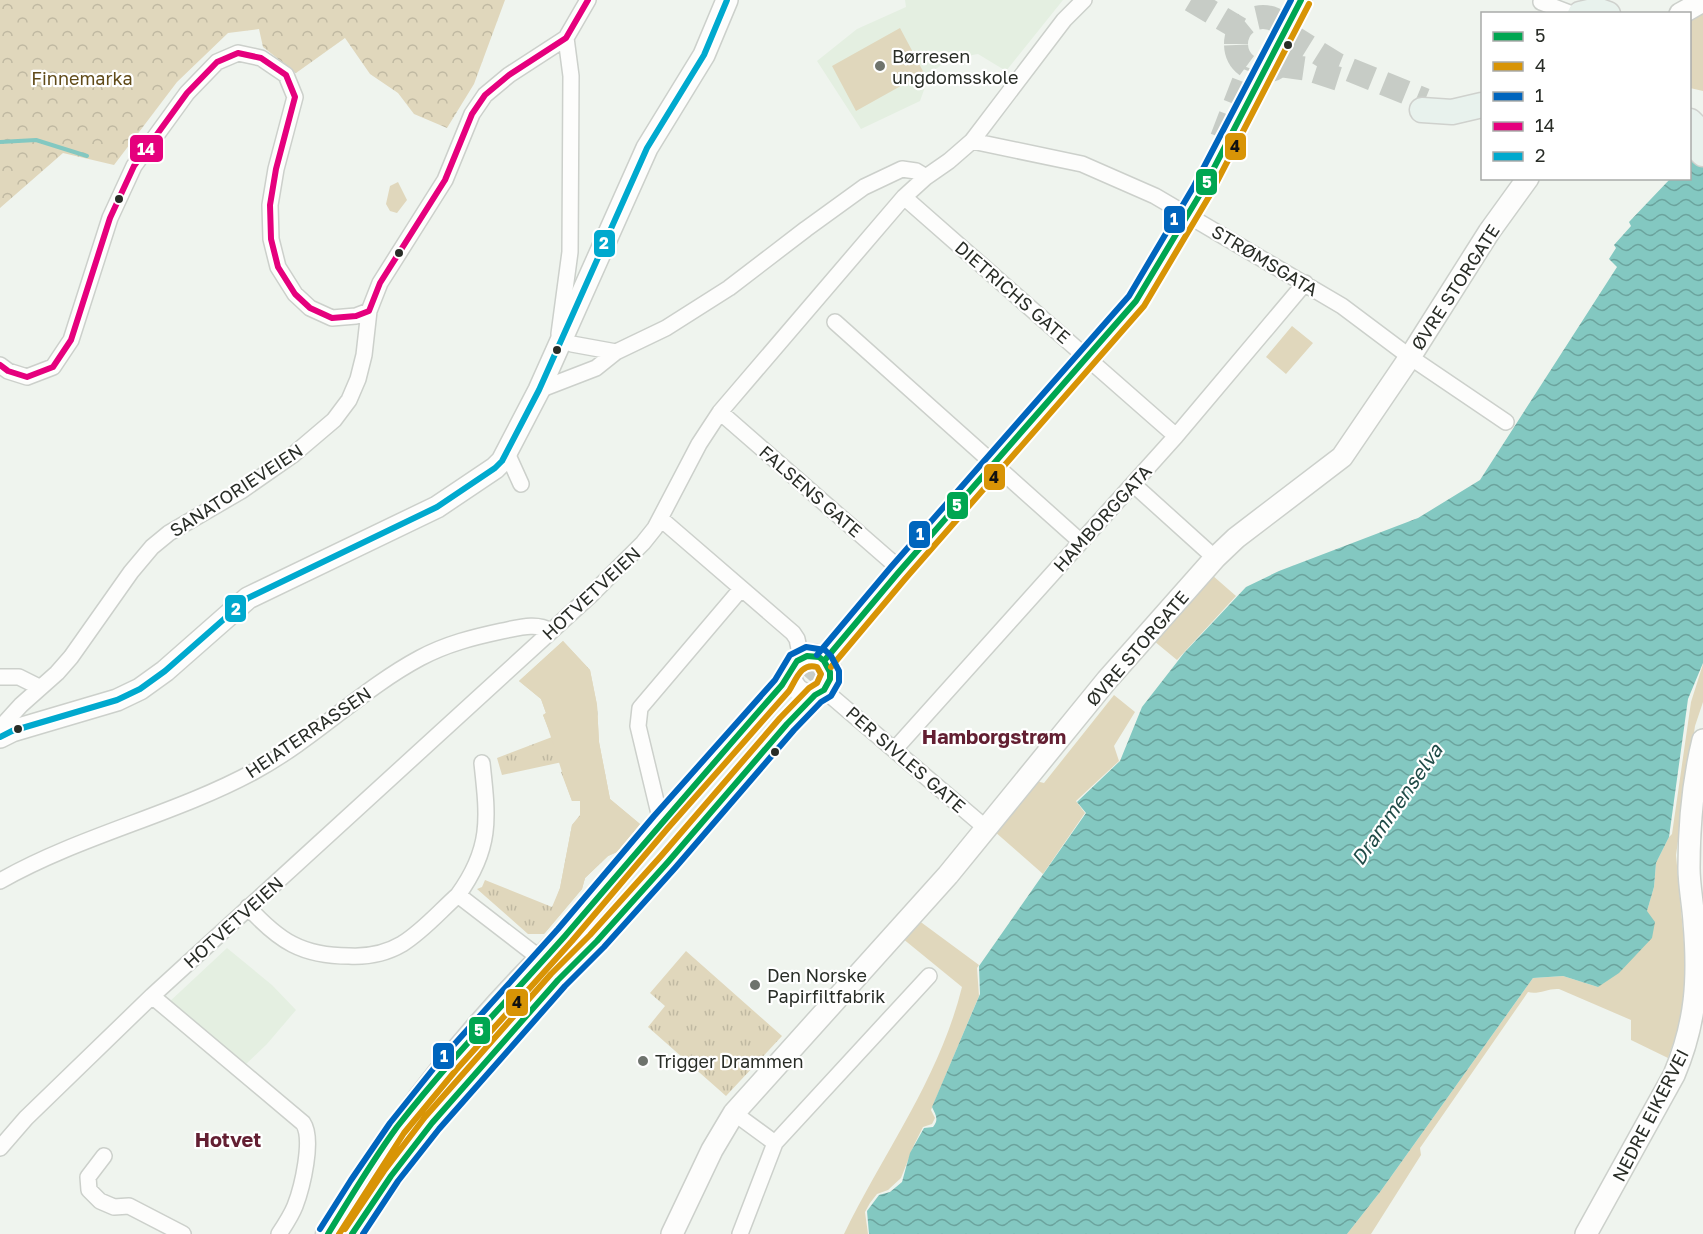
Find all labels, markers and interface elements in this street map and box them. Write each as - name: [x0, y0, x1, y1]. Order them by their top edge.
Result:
- legend: [1481, 12, 1691, 180]
- text: 5: [1535, 24, 1545, 46]
- unlabelled marker: [1282, 39, 1294, 51]
- place label: Børresen ungdomsskole: [892, 45, 1019, 88]
- text: 4: [1535, 54, 1546, 76]
- marker: Børresen ungdomsskole: [873, 59, 887, 73]
- park label: Finnemarka: [31, 67, 133, 89]
- text: 1: [1535, 84, 1544, 106]
- text: 14: [1535, 114, 1555, 136]
- line badge: 4: [1224, 132, 1247, 161]
- line badge: 14: [129, 134, 164, 163]
- text: 4: [1230, 136, 1240, 156]
- text: 14: [137, 139, 155, 159]
- text: 2: [1535, 144, 1545, 166]
- line badge: 5: [1195, 168, 1218, 196]
- text: 5: [1202, 172, 1212, 192]
- unlabelled marker: [113, 193, 125, 205]
- line badge: 1: [1163, 205, 1186, 234]
- text: 1: [1170, 209, 1178, 229]
- street label: STRØMSGATA: [1208, 220, 1322, 300]
- street label: ØVRE STORGATE: [1406, 220, 1504, 354]
- line badge: 2: [593, 229, 616, 258]
- text: 2: [599, 233, 609, 253]
- street label: DIETRICHS GATE: [951, 236, 1075, 348]
- unlabelled marker: [393, 247, 405, 259]
- unlabelled marker: [551, 344, 563, 356]
- street label: SANATORIEVEIEN: [165, 439, 307, 541]
- street label: FALSENS GATE: [755, 440, 867, 542]
- street label: HAMBORGGATA: [1048, 460, 1156, 576]
- line badge: 4: [983, 463, 1006, 491]
- text: 4: [989, 467, 999, 487]
- line badge: 5: [946, 491, 969, 520]
- text: 5: [952, 495, 962, 515]
- line badge: 1: [908, 520, 931, 549]
- text: 1: [916, 524, 924, 544]
- street label: HOTVETVEIEN: [537, 542, 645, 644]
- street label: ØVRE STORGATE: [1081, 586, 1193, 710]
- line badge: 2: [224, 594, 247, 623]
- text: 2: [231, 599, 241, 619]
- street label: HEIATERRASSEN: [241, 682, 375, 782]
- street label: PER SIVLES GATE: [842, 701, 970, 817]
- unlabelled marker: [12, 723, 24, 735]
- district label: Hamborgstrøm: [922, 724, 1066, 748]
- water label: Drammenselva: [1345, 738, 1447, 869]
- unlabelled marker: [769, 746, 781, 758]
- street label: HOTVETVEIEN: [179, 871, 287, 973]
- place label: Den Norske Papirfiltfabrik: [767, 964, 886, 1007]
- marker: Den Norske Papirfiltfabrik: [748, 978, 762, 992]
- line badge: 4: [505, 988, 529, 1017]
- text: 4: [512, 992, 522, 1012]
- line badge: 5: [468, 1016, 491, 1045]
- text: 5: [474, 1020, 484, 1040]
- line badge: 1: [432, 1042, 455, 1070]
- street label: NEDRE EIKERVEI: [1607, 1045, 1693, 1185]
- text: 1: [440, 1046, 448, 1066]
- place label: Trigger Drammen: [655, 1050, 803, 1072]
- marker: Trigger Drammen: [636, 1054, 650, 1068]
- district label: Hotvet: [195, 1127, 261, 1151]

